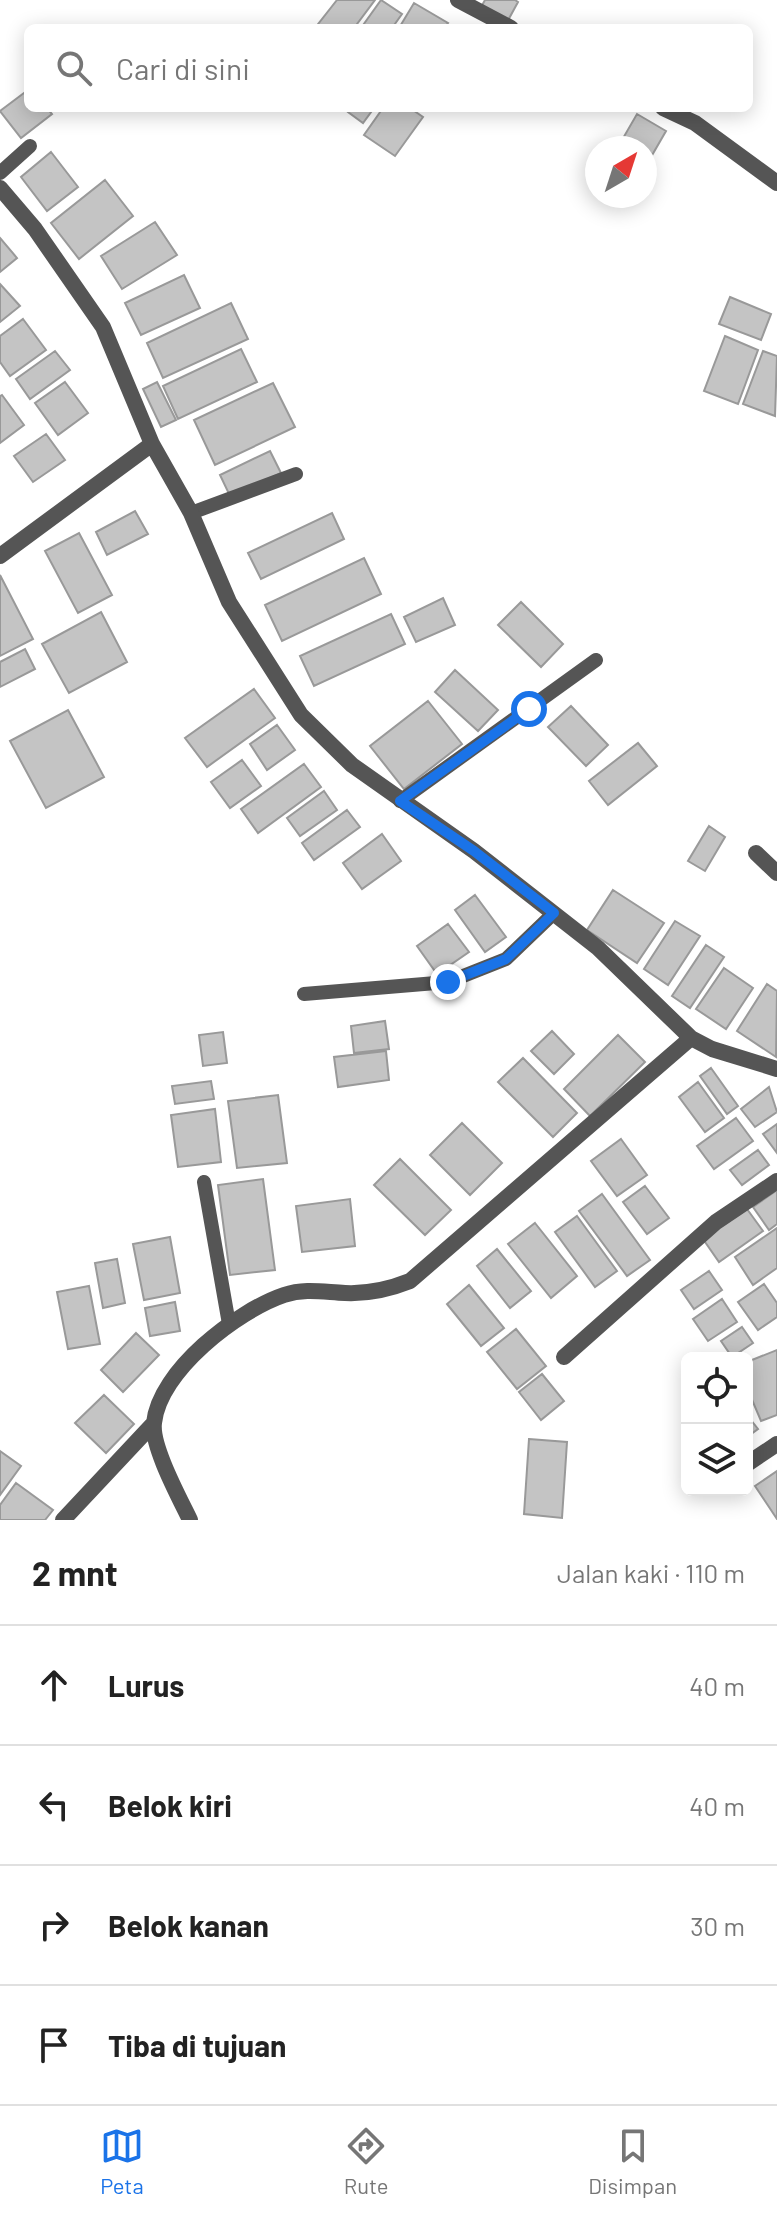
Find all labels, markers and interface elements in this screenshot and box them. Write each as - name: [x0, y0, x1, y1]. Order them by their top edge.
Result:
- search box: [24, 24, 753, 112]
- icon: search: [52, 46, 96, 90]
- text: Cari di sini: [116, 50, 250, 86]
- north arrow: [585, 136, 657, 208]
- route start: [511, 691, 547, 727]
- route end: [430, 964, 466, 1000]
- map controls: [681, 1352, 753, 1496]
- button: locate: [681, 1352, 753, 1424]
- button: layers: [681, 1424, 753, 1496]
- text: 2 mnt: [32, 1552, 118, 1593]
- text: Jalan kaki · 110 m: [557, 1557, 745, 1588]
- icon: ahead: [32, 1663, 76, 1707]
- text: Lurus: [108, 1667, 184, 1703]
- text: 40 m: [689, 1670, 745, 1701]
- icon: left: [32, 1783, 76, 1827]
- text: Belok kiri: [108, 1787, 232, 1823]
- text: 40 m: [689, 1790, 745, 1821]
- icon: right: [32, 1903, 76, 1947]
- text: Belok kanan: [108, 1907, 269, 1943]
- text: 30 m: [690, 1910, 745, 1941]
- icon: arrive: [32, 2023, 76, 2067]
- text: Tiba di tujuan: [108, 2027, 286, 2063]
- tab: Peta: [100, 2124, 144, 2198]
- tab: Rute: [344, 2124, 388, 2198]
- tab: Disimpan: [588, 2124, 677, 2198]

